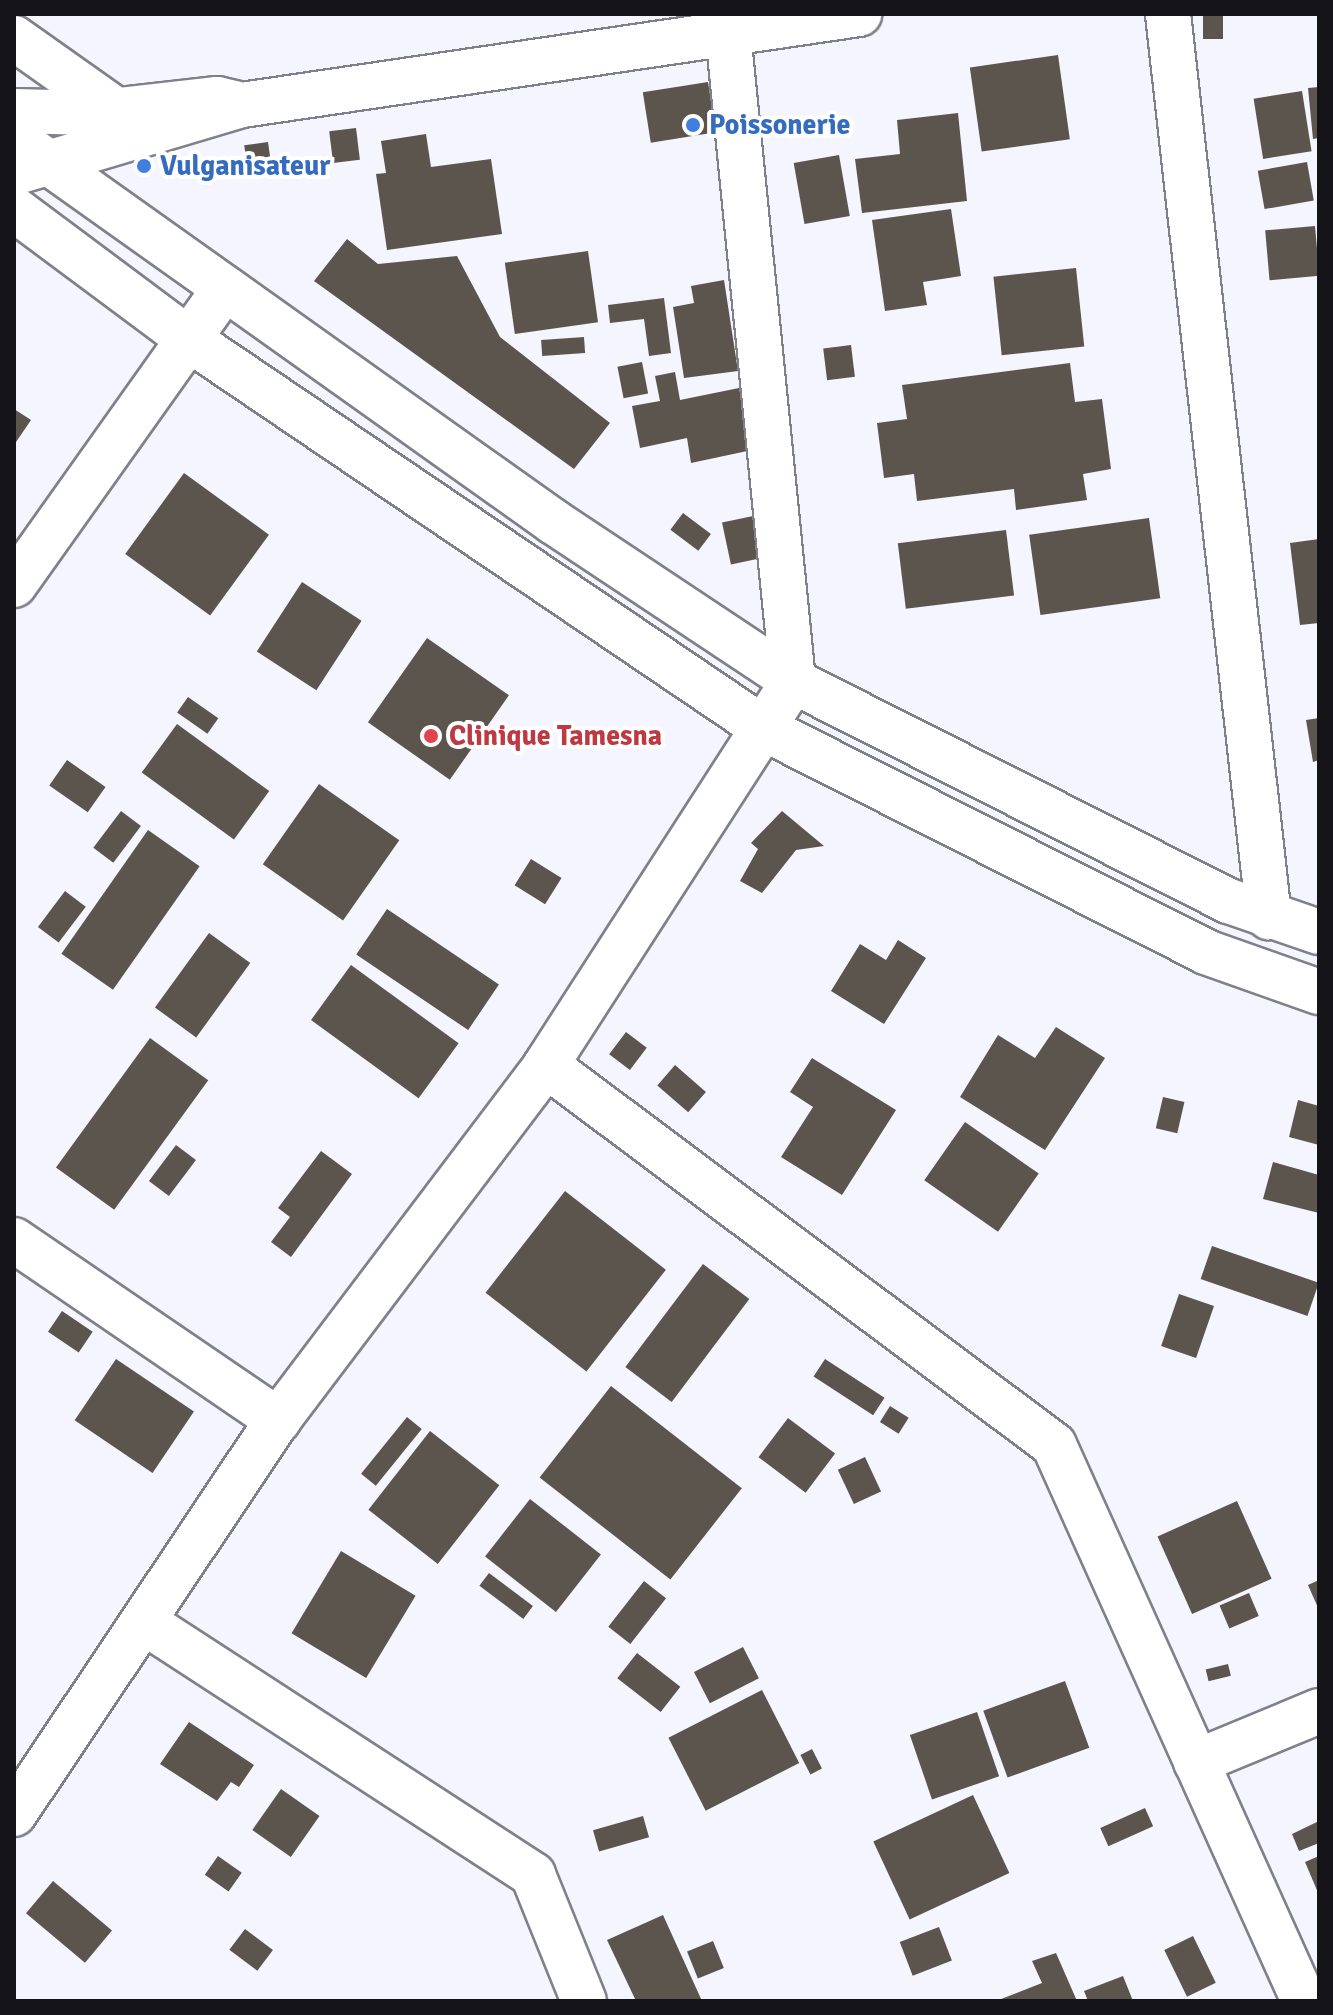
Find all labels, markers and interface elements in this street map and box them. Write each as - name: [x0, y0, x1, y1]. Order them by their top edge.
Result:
- place label: Poissonerie: [709, 108, 850, 142]
- marker: Poissonerie: [684, 116, 702, 134]
- place label: Vulganisateur: [160, 149, 330, 183]
- marker: Vulganisateur: [135, 157, 153, 175]
- place label: Clinique Tamesna: [449, 719, 662, 753]
- marker: Clinique Tamesna: [420, 725, 442, 747]

